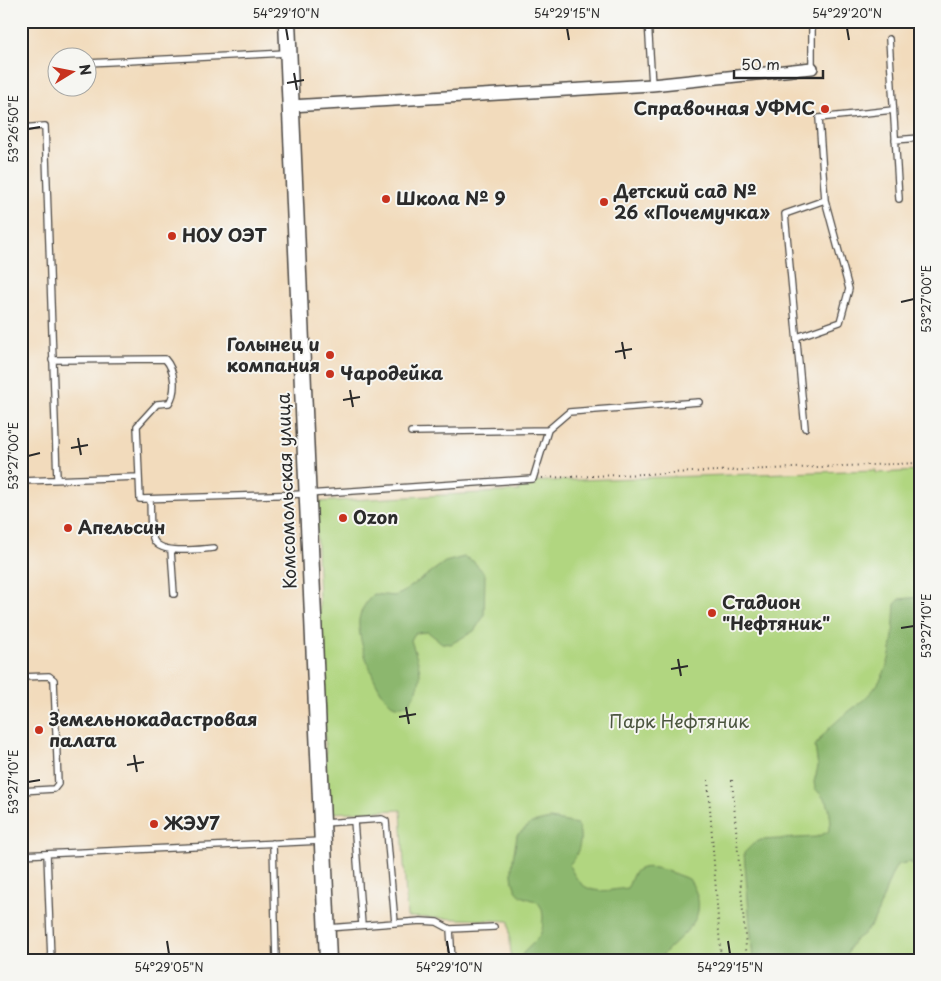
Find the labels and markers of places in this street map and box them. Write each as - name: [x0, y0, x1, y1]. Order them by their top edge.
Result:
- place label: Справочная УФМС: [634, 94, 815, 121]
- marker: Справочная УФМС: [819, 103, 831, 115]
- place label: Детский сад № 26 «Почемучка»: [613, 177, 770, 225]
- place label: Школа № 9: [396, 184, 506, 211]
- marker: Школа № 9: [380, 193, 392, 205]
- marker: Детский сад № 26 «Почемучка»: [598, 196, 610, 208]
- place label: НОУ ОЭТ: [182, 221, 267, 248]
- marker: НОУ ОЭТ: [166, 230, 178, 242]
- place label: Голынец и компания: [227, 330, 320, 378]
- marker: Голынец и компания: [324, 349, 336, 361]
- place label: Чародейка: [340, 359, 443, 386]
- marker: Чародейка: [324, 368, 336, 380]
- place label: Ozon: [353, 503, 398, 530]
- marker: Ozon: [337, 512, 349, 524]
- place label: Апельсин: [78, 513, 165, 540]
- marker: Апельсин: [62, 522, 74, 534]
- place label: Стадион "Нефтяник": [722, 588, 830, 636]
- marker: Стадион "Нефтяник": [706, 607, 718, 619]
- place label: Земельнокадастровая палата: [48, 705, 258, 753]
- marker: Земельнокадастровая палата: [33, 724, 45, 736]
- place label: ЖЭУ7: [163, 809, 220, 836]
- marker: ЖЭУ7: [148, 818, 160, 830]

